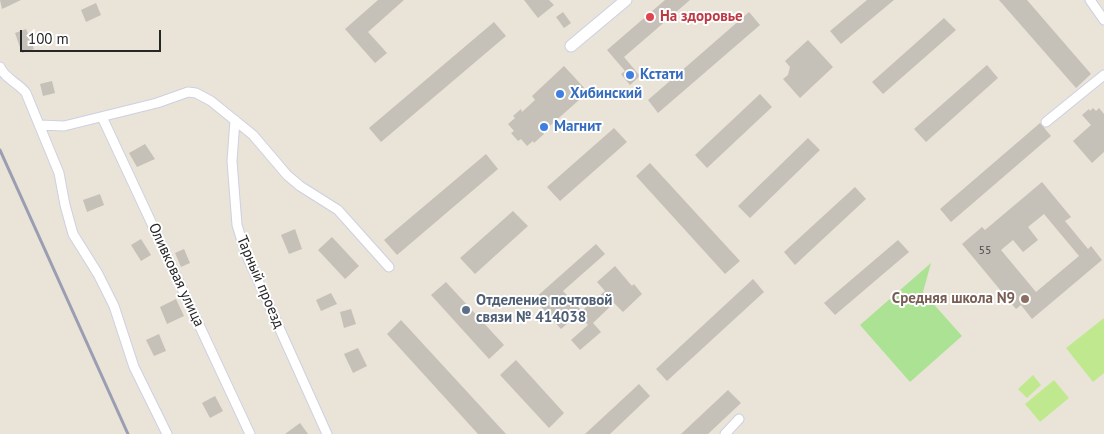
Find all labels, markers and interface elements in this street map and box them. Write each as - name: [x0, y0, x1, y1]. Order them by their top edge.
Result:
- place label: На здоровье: [660, 8, 743, 26]
- marker: На здоровье: [644, 11, 656, 23]
- scale bar: [22, 20, 164, 52]
- text: 100 m: [28, 29, 69, 48]
- place label: Кстати: [640, 66, 683, 84]
- marker: Кстати: [624, 69, 636, 81]
- place label: Хибинский: [570, 85, 642, 103]
- marker: Хибинский: [554, 88, 566, 100]
- place label: Магнит: [554, 118, 602, 136]
- marker: Магнит: [538, 121, 550, 133]
- street label: Оливковая улица: [144, 220, 208, 330]
- street label: Тарный проезд: [232, 233, 288, 331]
- house number: 55: [978, 244, 992, 258]
- place label: Средняя школа N9: [892, 290, 1015, 308]
- place label: Отделение почтовой связи № 414038: [476, 292, 612, 327]
- marker: Средняя школа N9: [1019, 293, 1031, 305]
- marker: Отделение почтовой связи № 414038: [460, 304, 472, 316]

